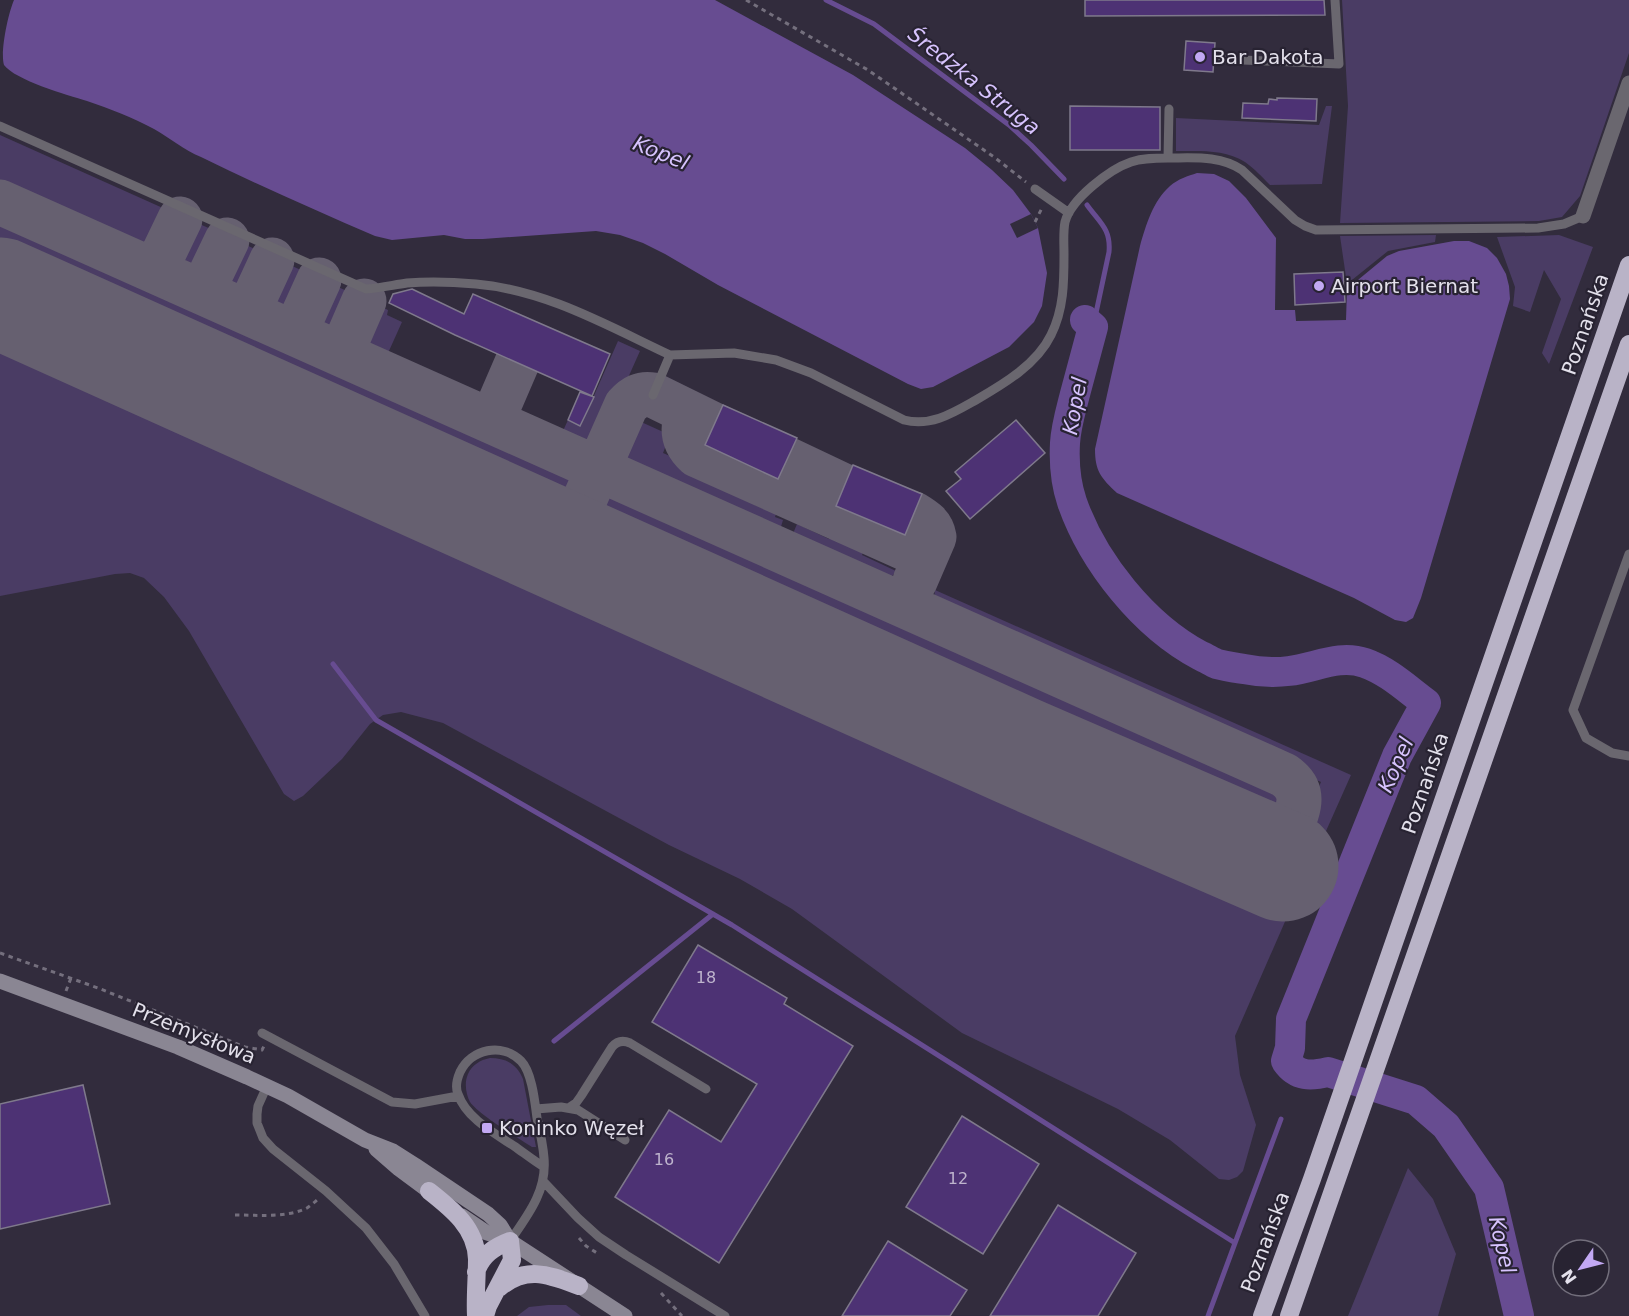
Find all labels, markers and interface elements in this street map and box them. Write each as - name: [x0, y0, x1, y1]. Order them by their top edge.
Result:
- water label: Średzka Struga: [903, 21, 1045, 140]
- place label: Bar Dakota: [1212, 45, 1323, 69]
- marker: Bar Dakota: [1193, 50, 1207, 64]
- water label: Kopel: [630, 131, 693, 175]
- street label: Poznańska: [1556, 270, 1614, 378]
- place label: Airport Biernat: [1331, 274, 1478, 298]
- marker: Airport Biernat: [1312, 279, 1326, 293]
- water label: Kopel: [1058, 375, 1092, 437]
- street label: Poznańska: [1396, 729, 1454, 837]
- water label: Kopel: [1373, 734, 1419, 796]
- house number: 18: [696, 968, 716, 987]
- street label: Przemysłowa: [129, 997, 259, 1069]
- place label: Koninko Węzeł: [499, 1116, 645, 1140]
- marker: Koninko Węzeł: [480, 1121, 494, 1135]
- house number: 16: [654, 1150, 674, 1169]
- house number: 12: [948, 1169, 968, 1188]
- street label: Poznańska: [1236, 1188, 1294, 1296]
- water label: Kopel: [1484, 1214, 1520, 1276]
- north arrow: [1551, 1238, 1611, 1298]
- text: N: [1558, 1265, 1581, 1287]

